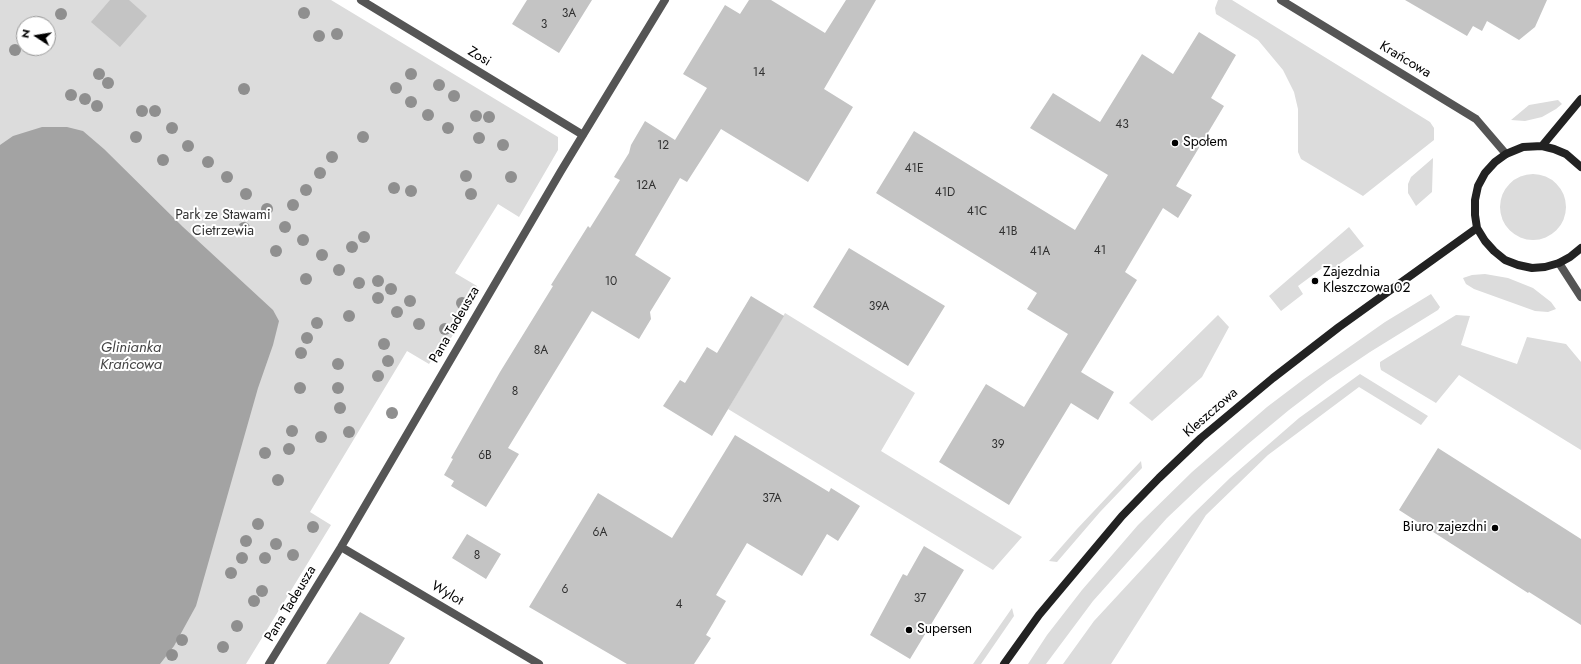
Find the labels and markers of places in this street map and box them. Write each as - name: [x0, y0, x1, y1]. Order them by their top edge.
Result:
- place label: Społem: [1183, 135, 1228, 151]
- marker: Społem: [1170, 138, 1180, 148]
- place label: Zajezdnia Kleszczowa 02: [1323, 265, 1410, 298]
- marker: Zajezdnia Kleszczowa 02: [1310, 276, 1320, 286]
- place label: Biuro zajezdni: [1403, 520, 1487, 536]
- marker: Biuro zajezdni: [1490, 523, 1500, 533]
- place label: Supersen: [917, 622, 972, 638]
- marker: Supersen: [904, 625, 914, 635]

